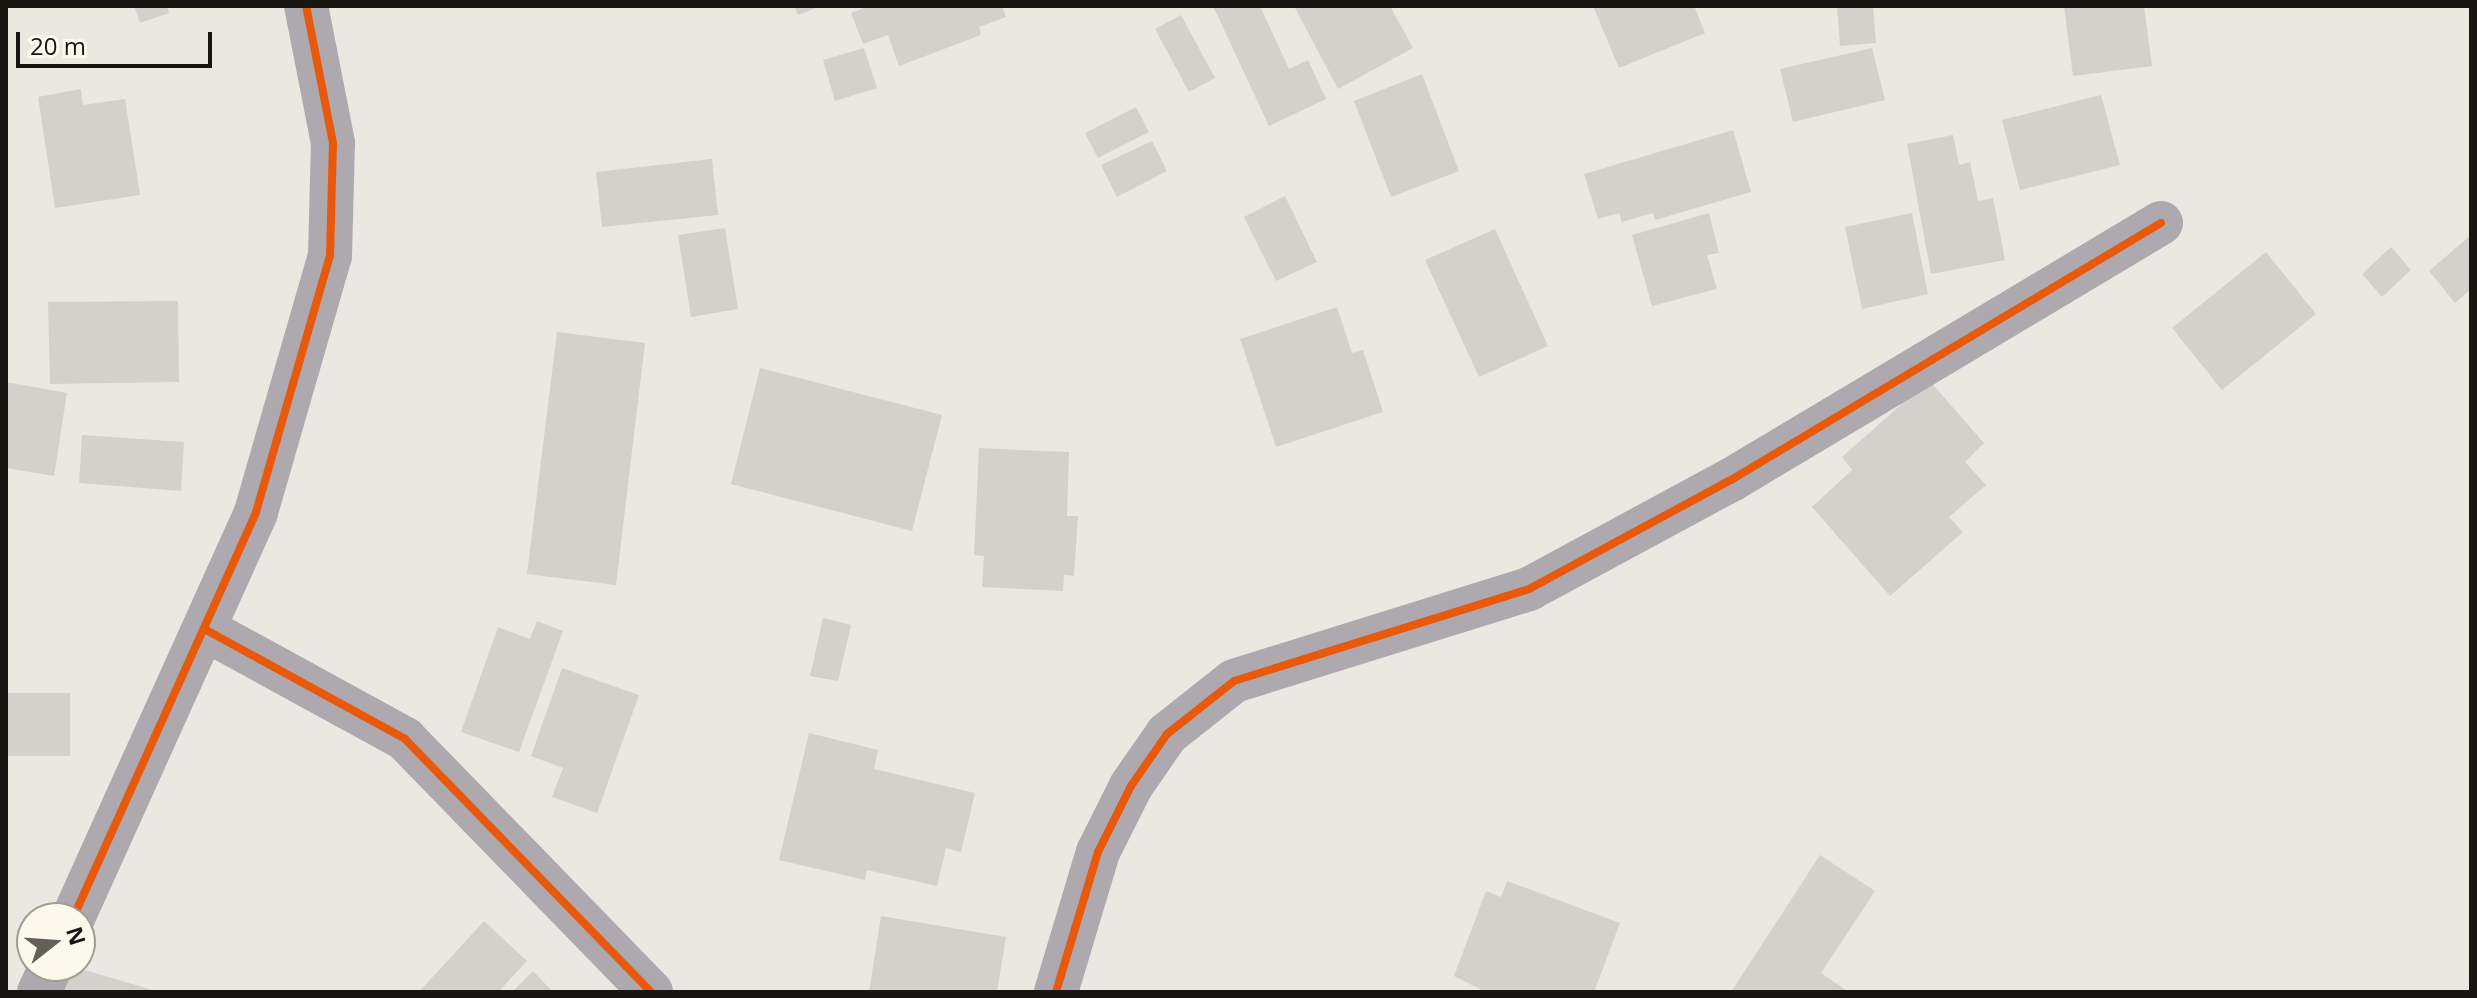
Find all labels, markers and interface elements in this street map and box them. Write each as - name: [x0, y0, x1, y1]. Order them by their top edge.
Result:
- scale bar: [20, 16, 216, 66]
- text: 20 m: [30, 29, 86, 62]
- north arrow: [16, 902, 96, 982]
- text: N: [60, 923, 94, 949]

